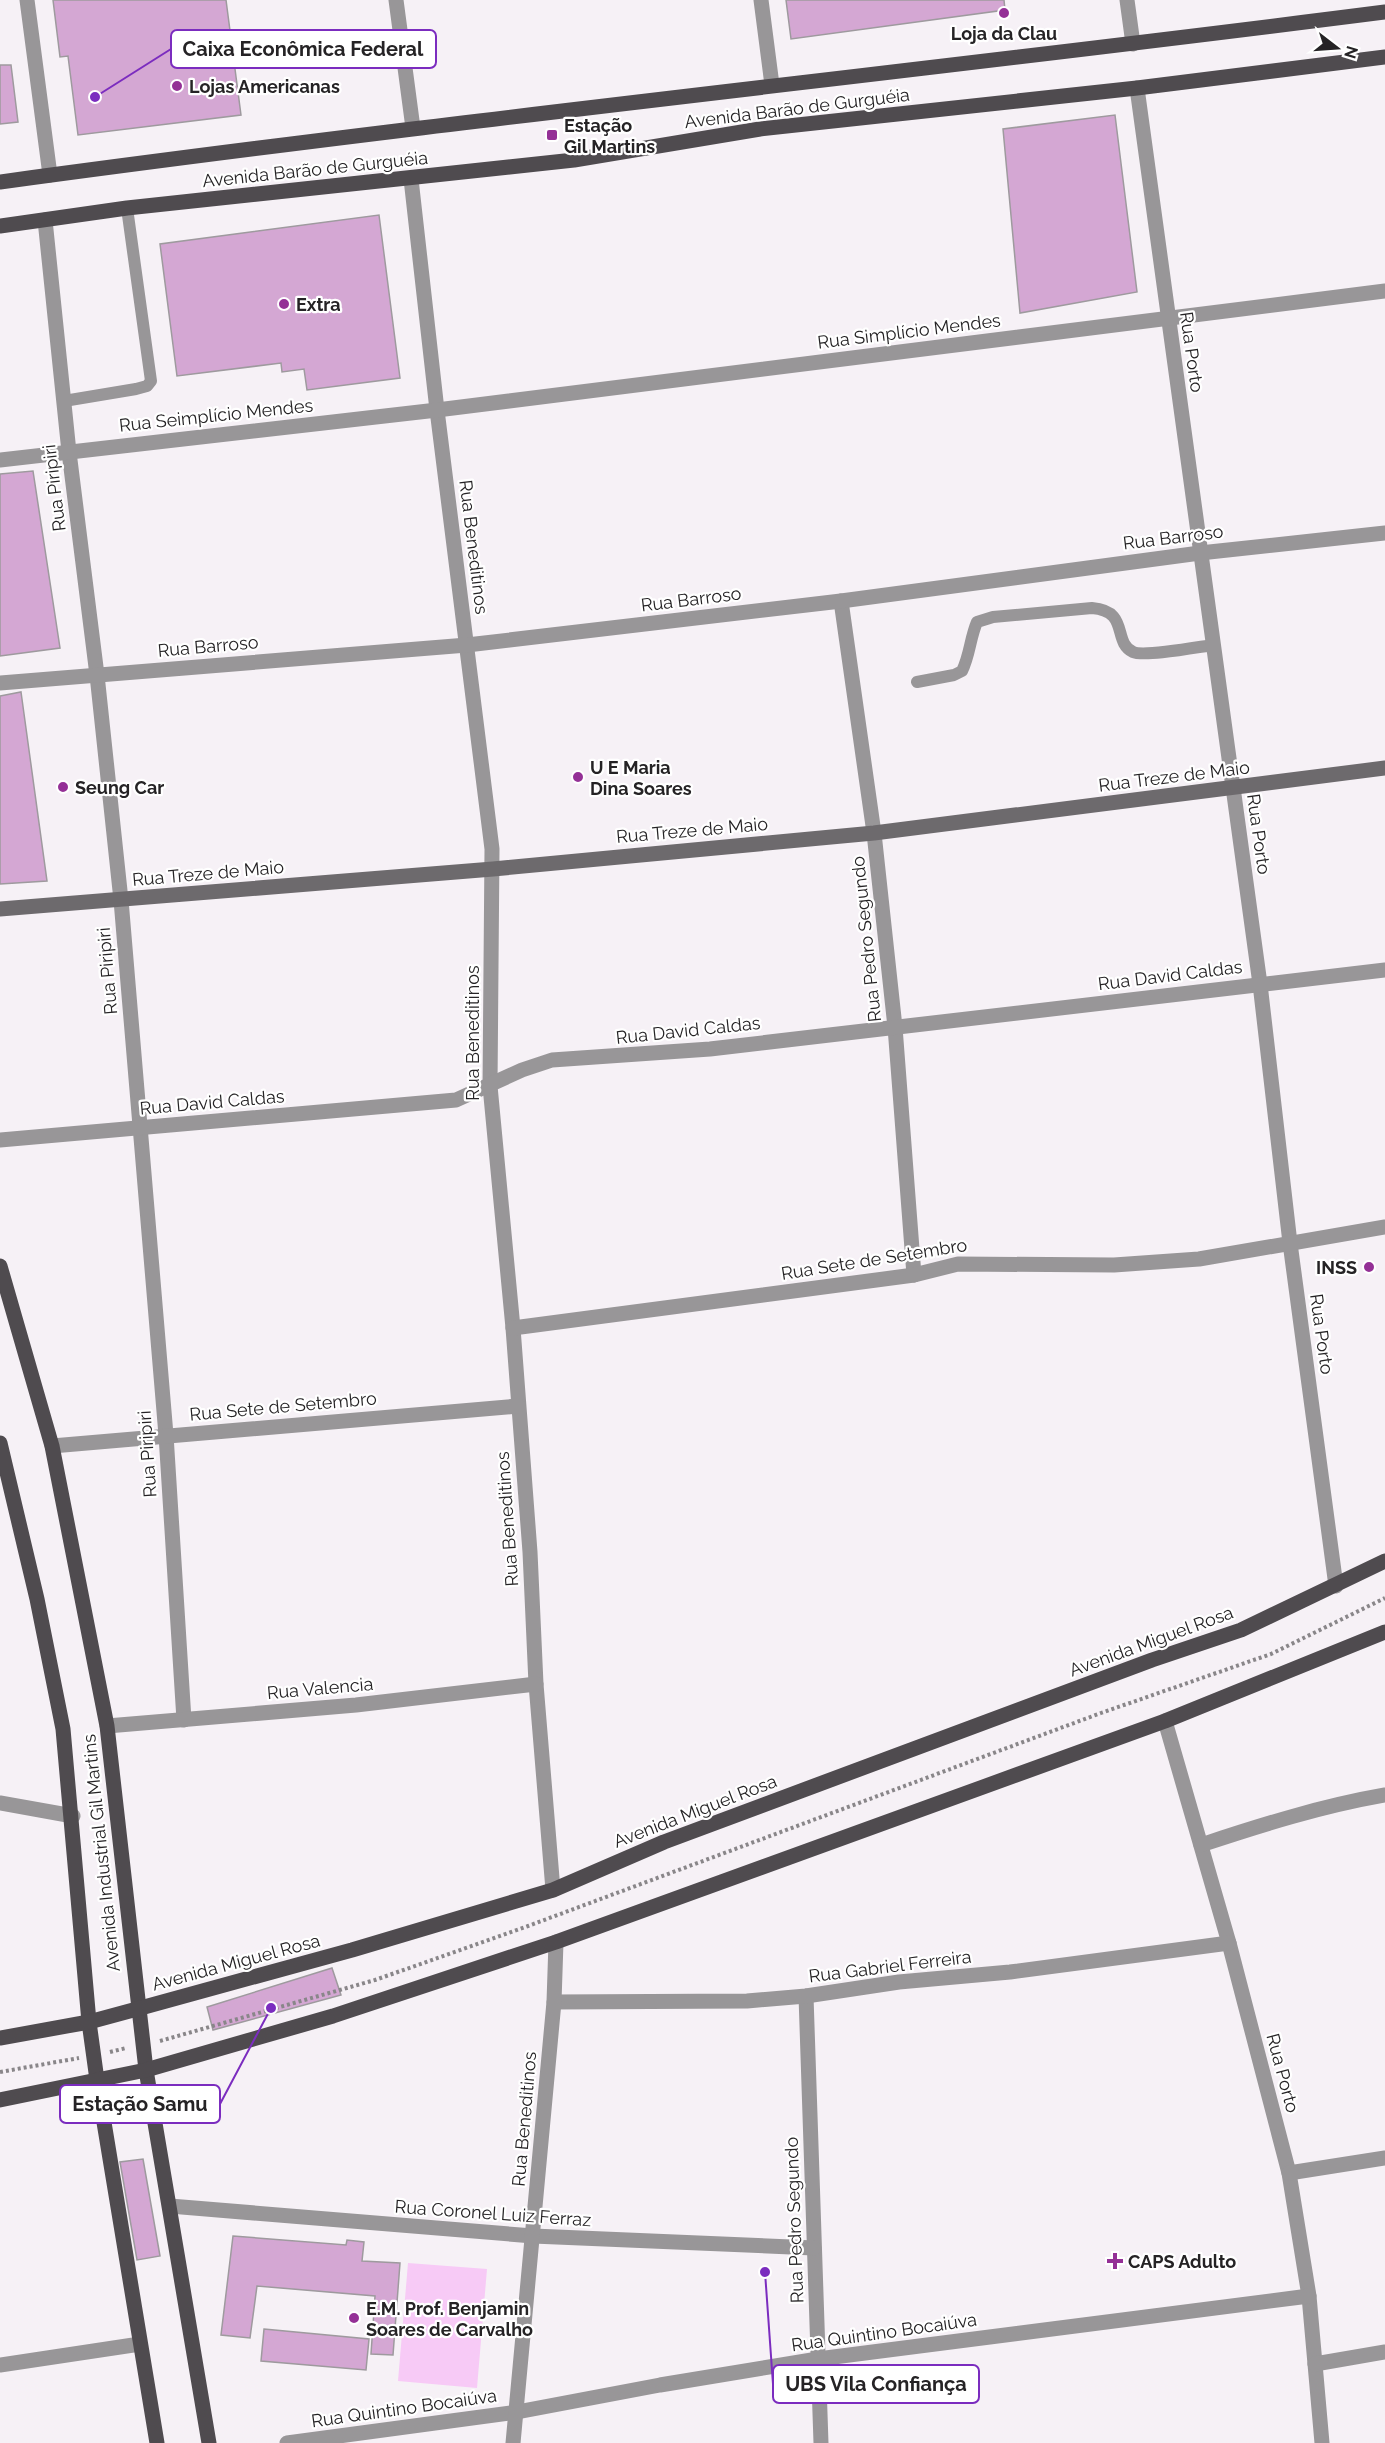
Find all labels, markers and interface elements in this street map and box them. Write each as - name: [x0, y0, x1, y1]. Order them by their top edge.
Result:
- marker: Loja da Clau: [997, 6, 1011, 20]
- north arrow: [1307, 18, 1367, 78]
- place label: Loja da Clau: [951, 23, 1057, 44]
- callout: Caixa Econômica Federal: [171, 30, 436, 68]
- text: Caixa Econômica Federal: [183, 37, 424, 61]
- text: N: [1340, 44, 1362, 61]
- place label: Lojas Americanas: [189, 76, 340, 97]
- marker: Lojas Americanas: [170, 79, 184, 93]
- street label: Avenida Barão de Gurguéia: [683, 84, 911, 132]
- place label: Estação Gil Martins: [564, 115, 655, 157]
- marker: Estação Gil Martins: [545, 128, 559, 142]
- street label: Avenida Barão de Gurguéia: [201, 147, 429, 191]
- place label: Extra: [296, 294, 341, 315]
- marker: Extra: [277, 297, 291, 311]
- street label: Rua Simplício Mendes: [816, 309, 1002, 353]
- street label: Rua Porto: [1176, 310, 1208, 394]
- street label: Rua Seimplício Mendes: [118, 394, 314, 436]
- street label: Rua Piripiri: [38, 443, 70, 533]
- street label: Rua Beneditinos: [455, 479, 493, 616]
- street label: Rua Barroso: [1122, 520, 1225, 554]
- street label: Rua Barroso: [640, 582, 743, 616]
- street label: Rua Barroso: [157, 631, 259, 661]
- street label: Rua Treze de Maio: [1097, 756, 1251, 796]
- place label: U E Maria Dina Soares: [590, 757, 692, 799]
- marker: U E Maria Dina Soares: [571, 770, 585, 784]
- place label: Seung Car: [75, 777, 164, 798]
- marker: Seung Car: [56, 780, 70, 794]
- street label: Rua Porto: [1243, 792, 1275, 876]
- street label: Rua Treze de Maio: [615, 813, 769, 847]
- street label: Rua Pedro Segundo: [847, 855, 885, 1023]
- street label: Rua Treze de Maio: [131, 856, 285, 890]
- street label: Rua Piripiri: [93, 927, 121, 1015]
- street label: Rua David Caldas: [1097, 956, 1244, 994]
- street label: Rua Beneditinos: [462, 965, 483, 1101]
- street label: Rua David Caldas: [615, 1012, 762, 1048]
- street label: Rua David Caldas: [139, 1085, 285, 1119]
- street label: Rua Sete de Setembro: [780, 1234, 969, 1284]
- place label: INSS: [1316, 1257, 1357, 1278]
- marker: INSS: [1362, 1260, 1376, 1274]
- street label: Rua Porto: [1306, 1292, 1338, 1376]
- street label: Rua Sete de Setembro: [189, 1387, 378, 1425]
- street label: Rua Piripiri: [133, 1410, 161, 1498]
- street label: Rua Beneditinos: [492, 1450, 522, 1587]
- street label: Avenida Miguel Rosa: [1066, 1602, 1236, 1680]
- street label: Rua Valencia: [266, 1673, 374, 1703]
- street label: Avenida Industrial Gil Martins: [78, 1733, 124, 1973]
- street label: Avenida Miguel Rosa: [610, 1770, 780, 1852]
- street label: Avenida Miguel Rosa: [150, 1929, 322, 1995]
- street label: Rua Gabriel Ferreira: [807, 1946, 973, 1986]
- street label: Rua Porto: [1262, 2031, 1304, 2115]
- street label: Rua Beneditinos: [508, 2050, 540, 2187]
- callout: Estação Samu: [60, 2085, 220, 2123]
- text: Estação Samu: [72, 2092, 208, 2116]
- street label: Rua Pedro Segundo: [781, 2136, 807, 2304]
- street label: Rua Coronel Luiz Ferraz: [394, 2196, 592, 2230]
- place label: CAPS Adulto: [1128, 2251, 1236, 2272]
- marker: CAPS Adulto: [1106, 2252, 1124, 2270]
- place label: E.M. Prof. Benjamin Soares de Carvalho: [366, 2298, 533, 2340]
- street label: Rua Quintino Bocaiúva: [790, 2309, 978, 2355]
- marker: E.M. Prof. Benjamin Soares de Carvalho: [347, 2311, 361, 2325]
- callout: UBS Vila Confiança: [773, 2365, 979, 2403]
- text: UBS Vila Confiança: [785, 2372, 967, 2396]
- street label: Rua Quintino Bocaiúva: [310, 2385, 498, 2431]

